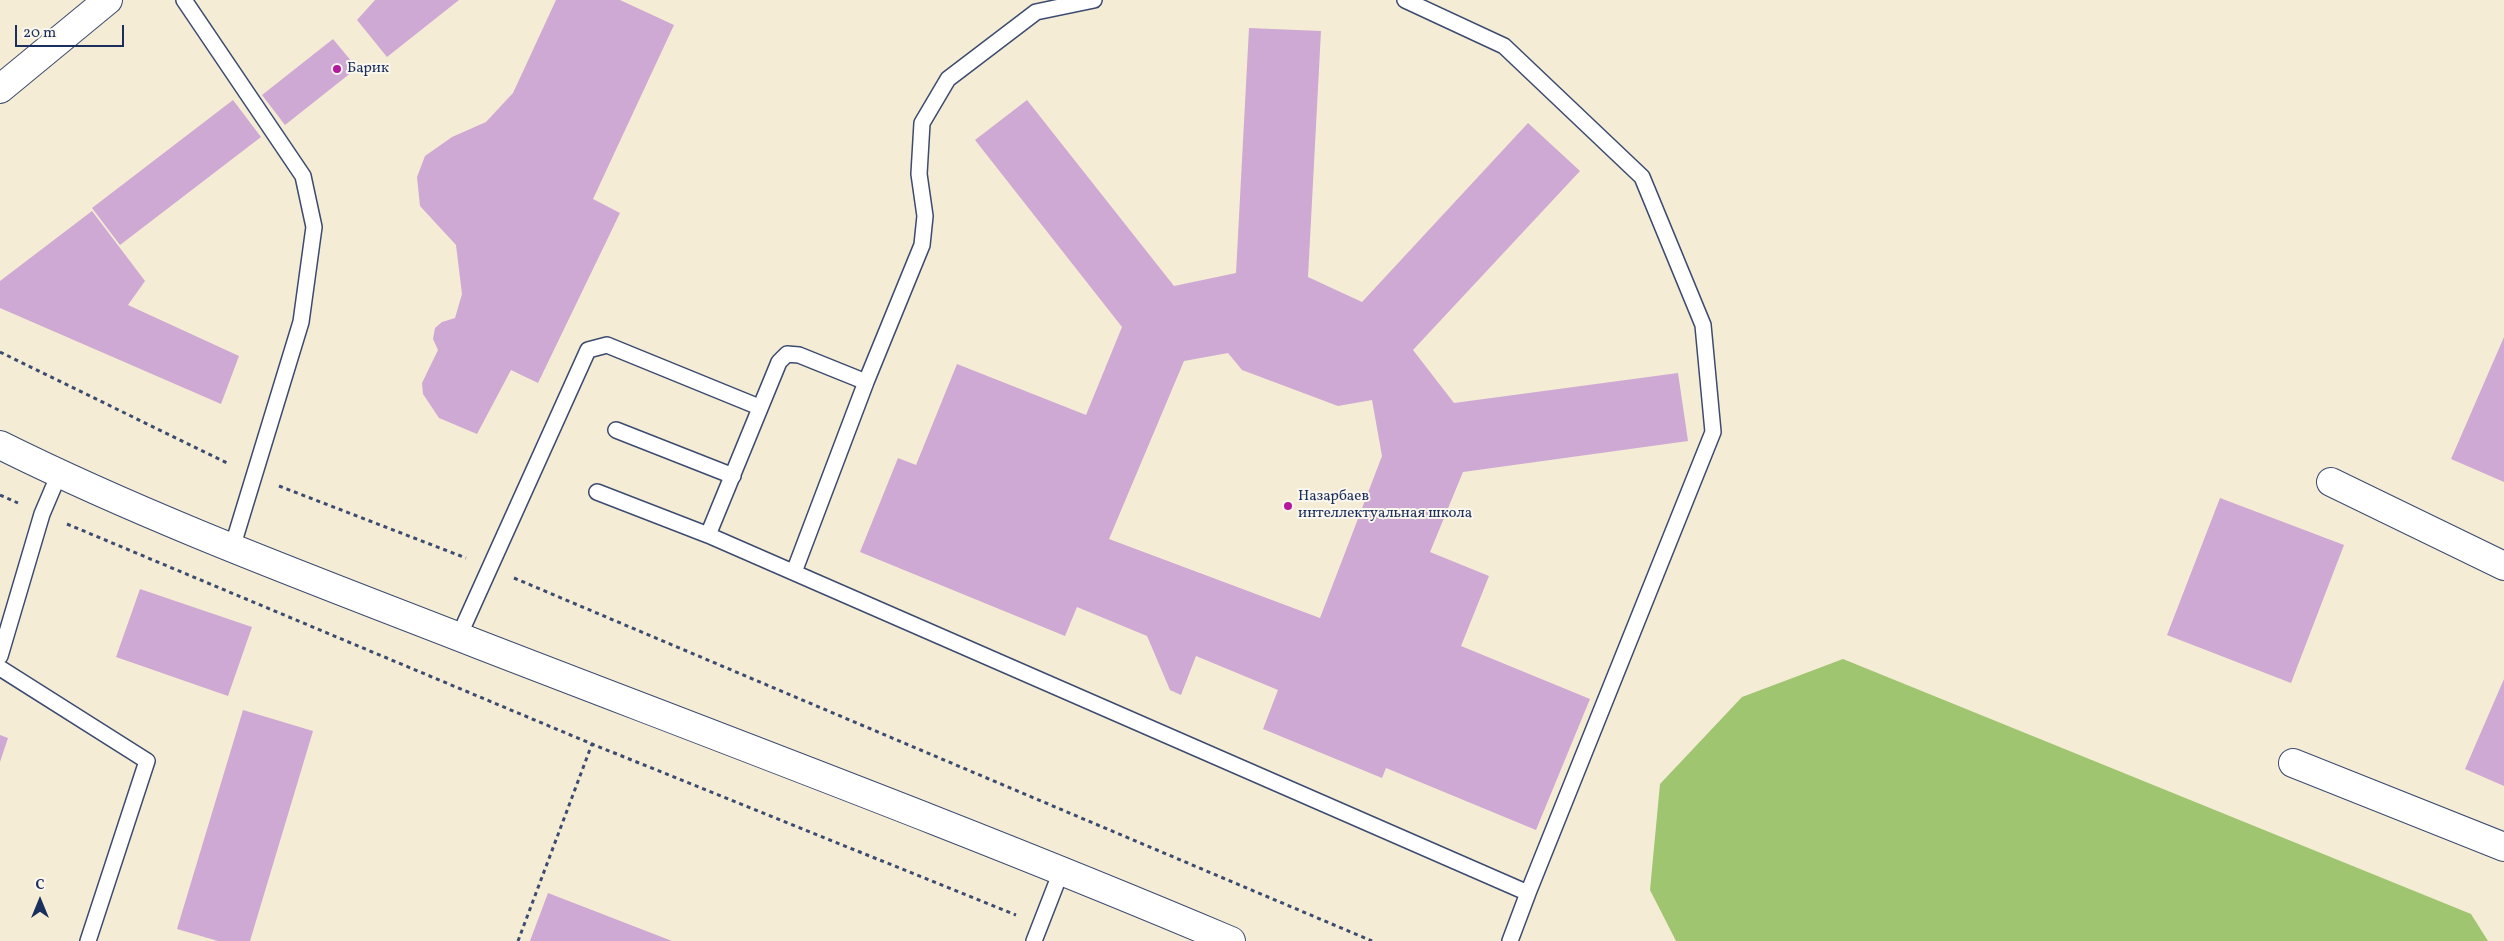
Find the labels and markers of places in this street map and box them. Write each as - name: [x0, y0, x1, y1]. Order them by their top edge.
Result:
- place label: Барик: [347, 60, 389, 78]
- marker: Барик: [331, 63, 343, 75]
- place label: Назарбаев интеллектуальная школа: [1298, 488, 1472, 523]
- marker: Назарбаев интеллектуальная школа: [1282, 500, 1294, 512]

